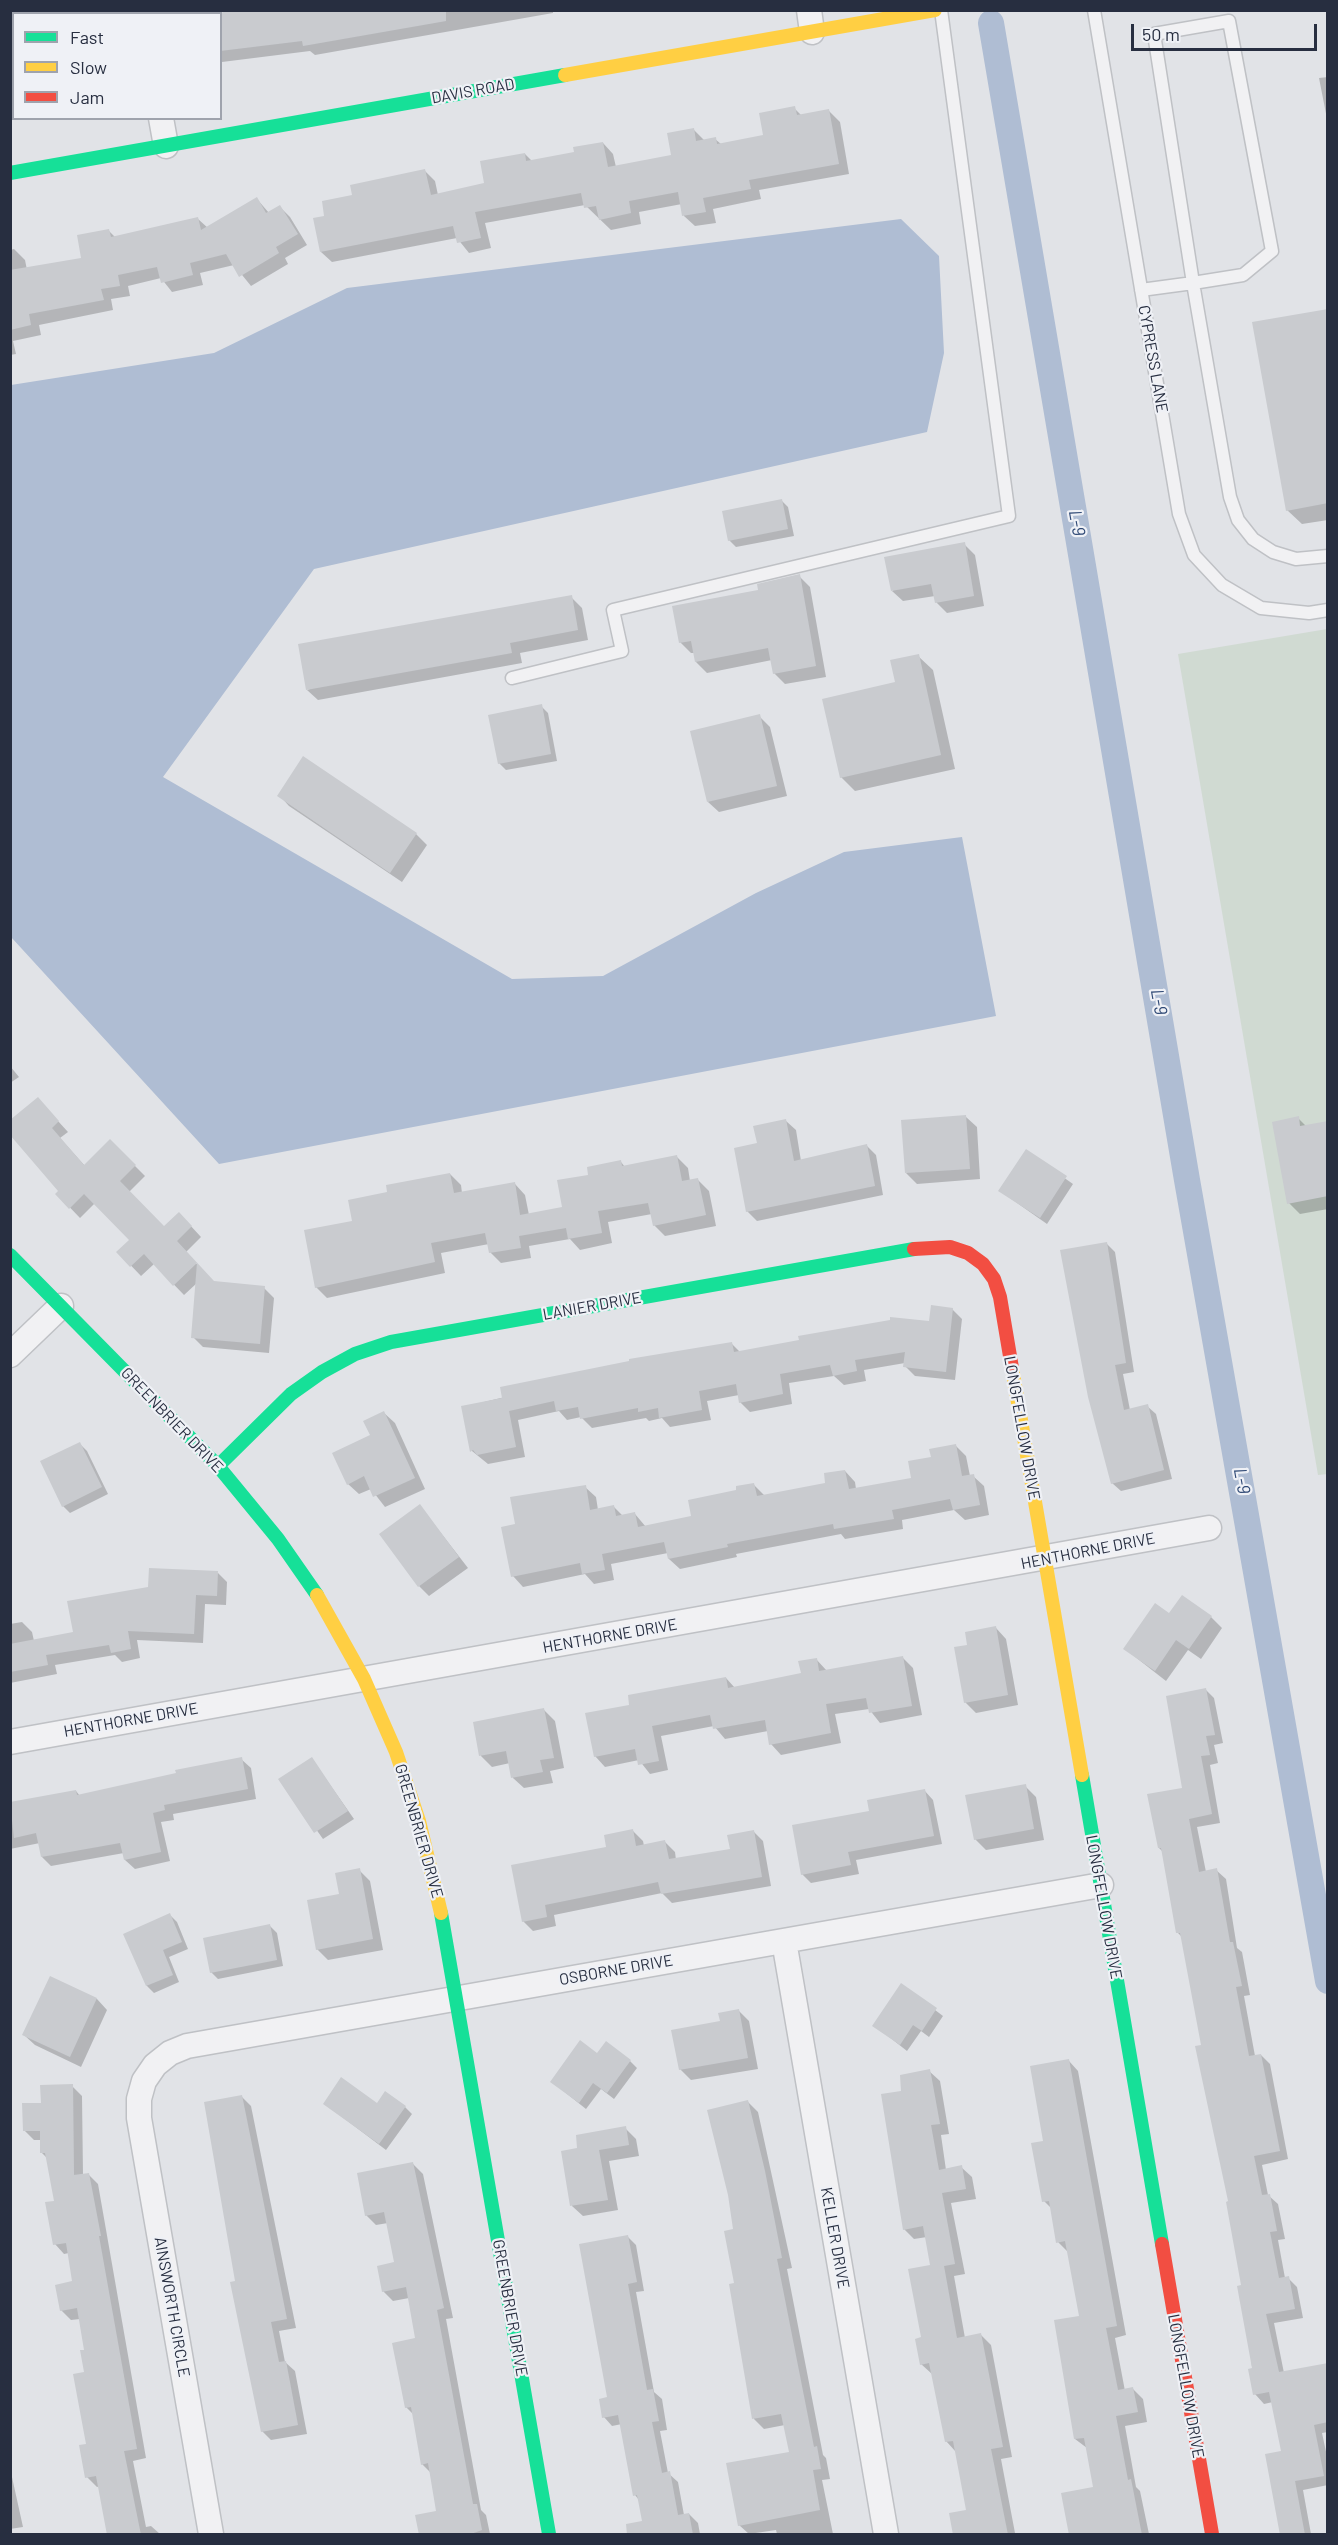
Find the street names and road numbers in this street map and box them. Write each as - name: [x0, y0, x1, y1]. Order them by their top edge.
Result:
- street label: DAVIS ROAD: [430, 74, 516, 108]
- street label: CYPRESS LANE: [1134, 304, 1172, 414]
- street label: LANIER DRIVE: [541, 1288, 643, 1324]
- street label: LONGFELLOW DRIVE: [1000, 1354, 1044, 1502]
- street label: GREENBRIER DRIVE: [117, 1363, 227, 1477]
- street label: HENTHORNE DRIVE: [1019, 1529, 1157, 1573]
- street label: HENTHORNE DRIVE: [541, 1615, 679, 1657]
- street label: HENTHORNE DRIVE: [62, 1699, 200, 1741]
- street label: GREENBRIER DRIVE: [391, 1762, 447, 1900]
- street label: LONGFELLOW DRIVE: [1082, 1833, 1126, 1981]
- street label: OSBORNE DRIVE: [558, 1951, 674, 1989]
- street label: KELLER DRIVE: [817, 2186, 853, 2290]
- street label: AINSWORTH CIRCLE: [150, 2235, 194, 2379]
- street label: GREENBRIER DRIVE: [488, 2238, 532, 2378]
- street label: LONGFELLOW DRIVE: [1164, 2312, 1208, 2460]

